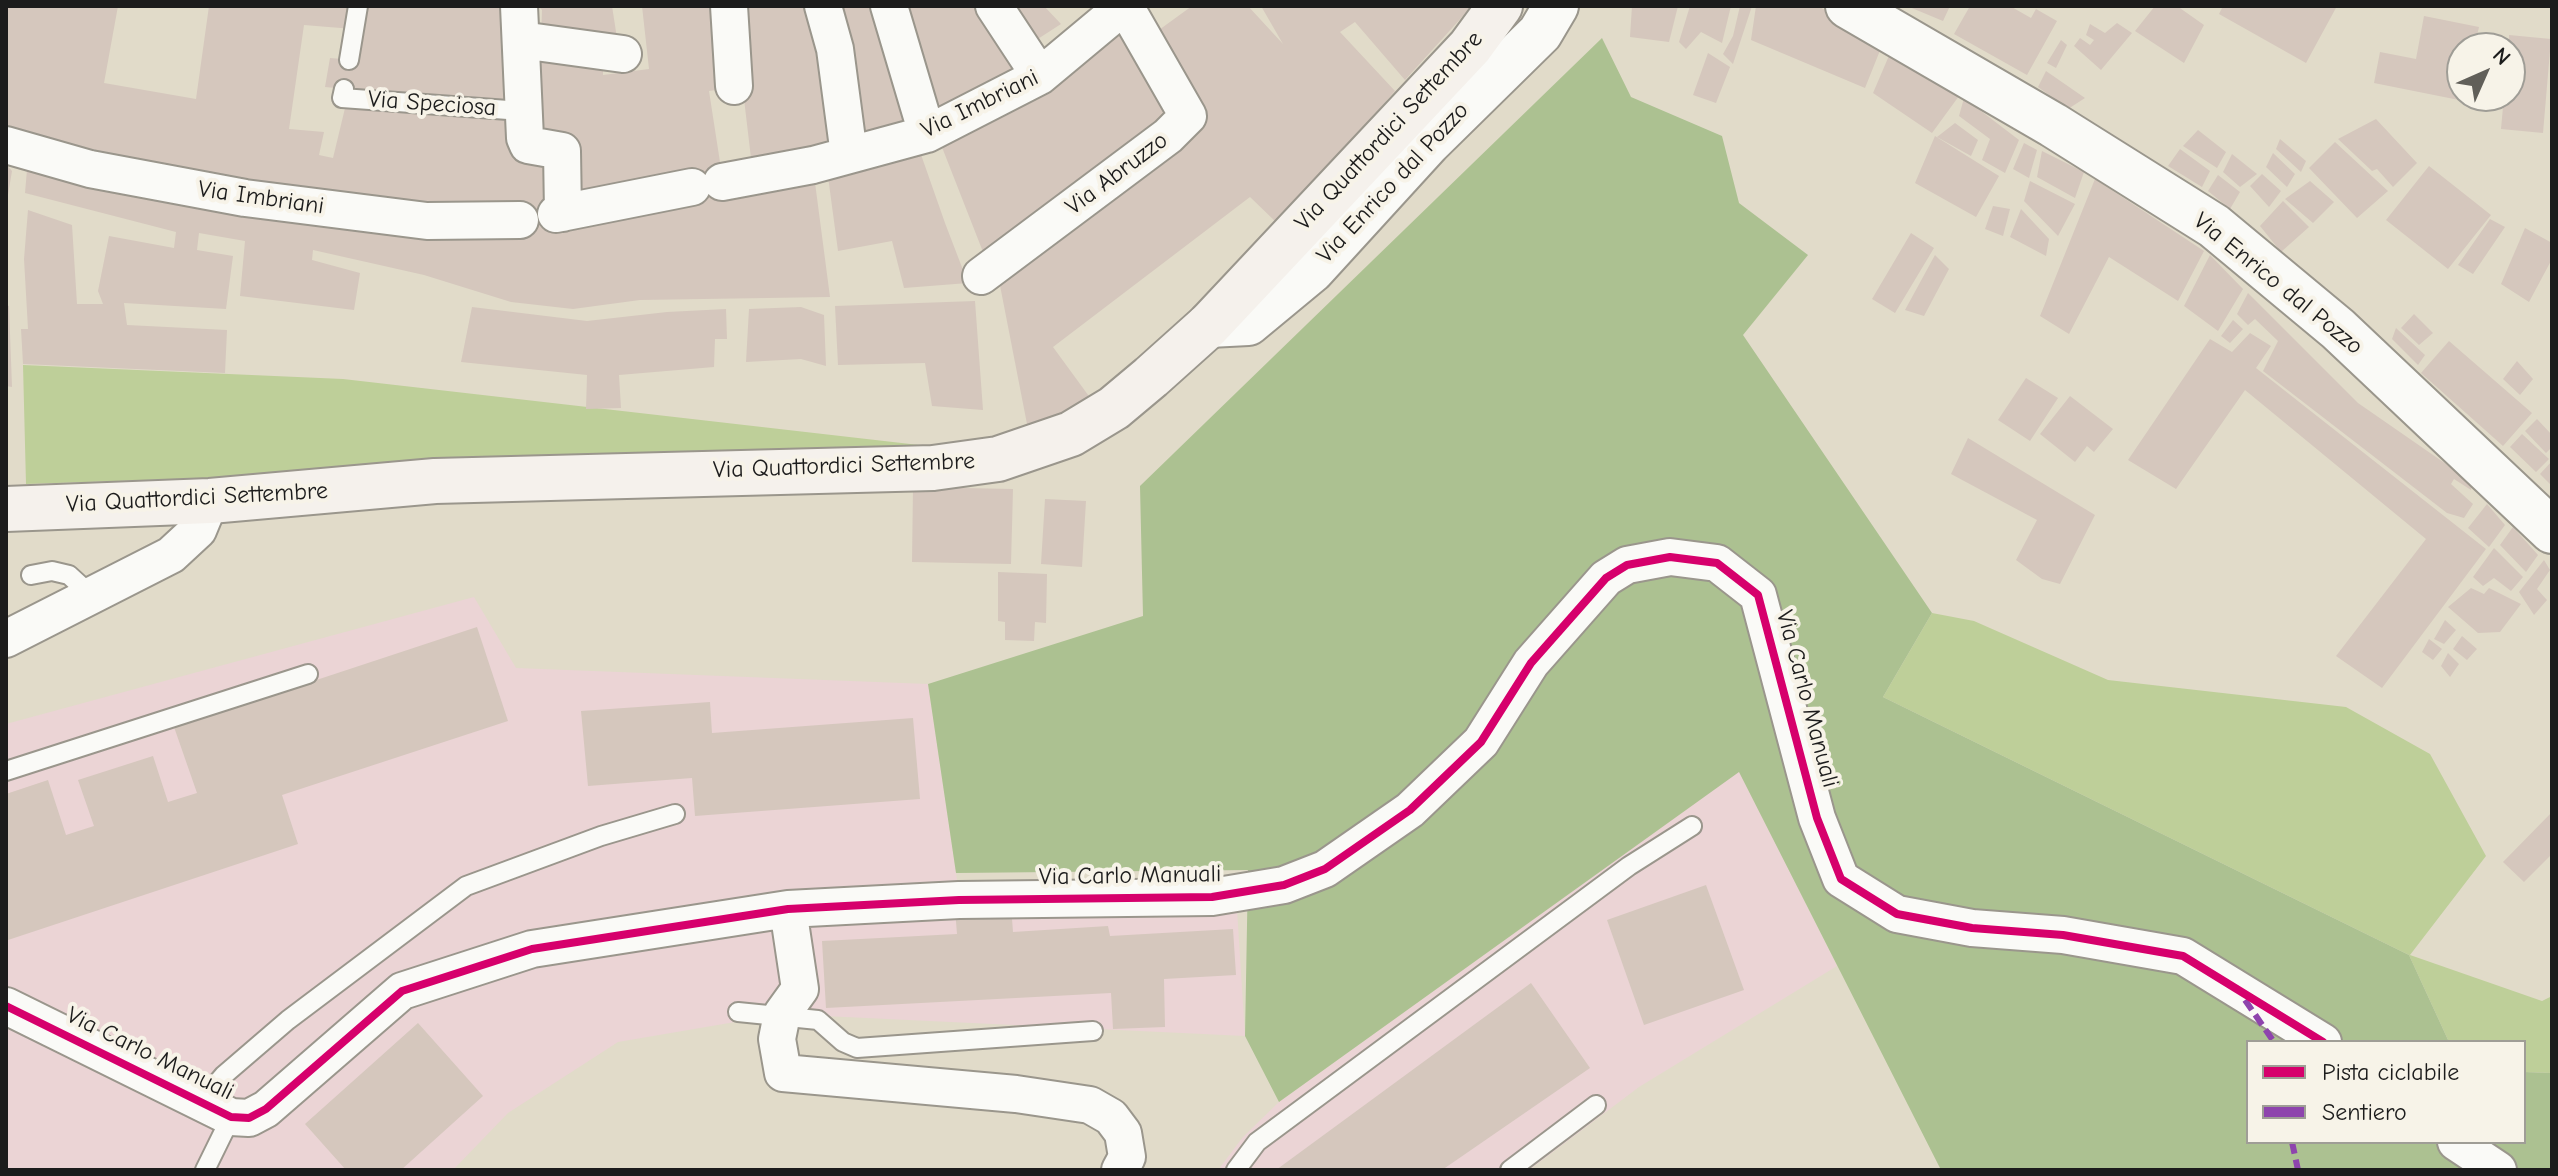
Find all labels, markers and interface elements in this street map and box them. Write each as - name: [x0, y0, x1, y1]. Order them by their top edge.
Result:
- street label: Via Quattordici Settembre: [1289, 25, 1489, 237]
- north arrow: [2446, 32, 2526, 112]
- text: N: [2487, 42, 2516, 71]
- street label: Via Imbriani: [917, 63, 1043, 145]
- street label: Via Speciosa: [367, 85, 497, 123]
- street label: Via Enrico dal Pozzo: [1311, 97, 1475, 269]
- street label: Via Abruzzo: [1060, 126, 1174, 222]
- street label: Via Imbriani: [196, 175, 326, 221]
- street label: Via Enrico dal Pozzo: [2188, 207, 2368, 361]
- street label: Via Quattordici Settembre: [712, 447, 976, 485]
- street label: Via Quattordici Settembre: [65, 477, 329, 519]
- street label: Via Carlo Manuali: [1769, 607, 1845, 791]
- street label: Via Carlo Manuali: [1039, 860, 1221, 892]
- street label: Via Carlo Manuali: [62, 1001, 238, 1107]
- legend: [2246, 1040, 2526, 1144]
- text: Pista ciclabile: [2322, 1058, 2459, 1086]
- text: Sentiero: [2322, 1098, 2407, 1126]

